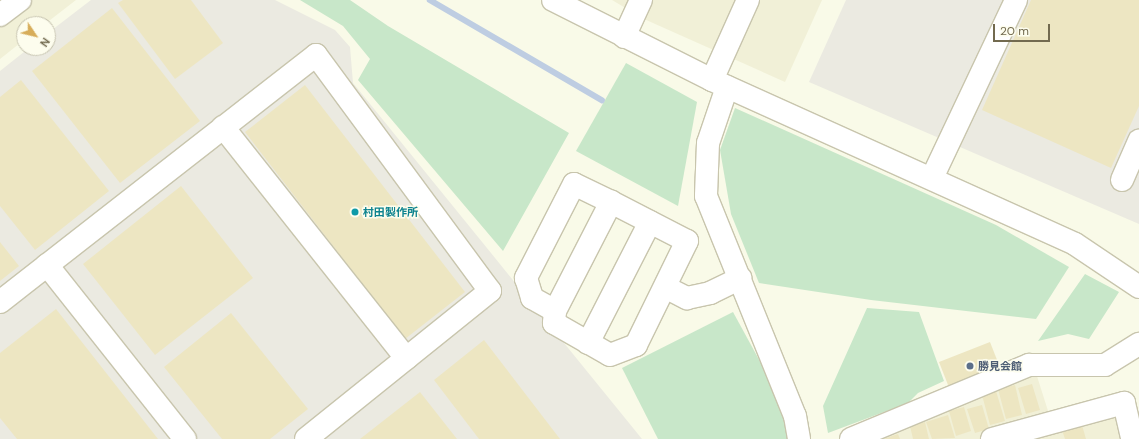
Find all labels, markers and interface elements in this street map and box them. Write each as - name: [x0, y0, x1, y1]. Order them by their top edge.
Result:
- north arrow: [16, 16, 56, 56]
- scale bar: [995, 16, 1052, 42]
- text: 20 m: [1000, 23, 1029, 39]
- text: N: [37, 35, 53, 50]
- place label: 村田製作所: [363, 205, 418, 219]
- marker: 村田製作所: [350, 207, 360, 217]
- place label: 勝見会館: [978, 359, 1022, 373]
- marker: 勝見会館: [965, 361, 975, 371]

